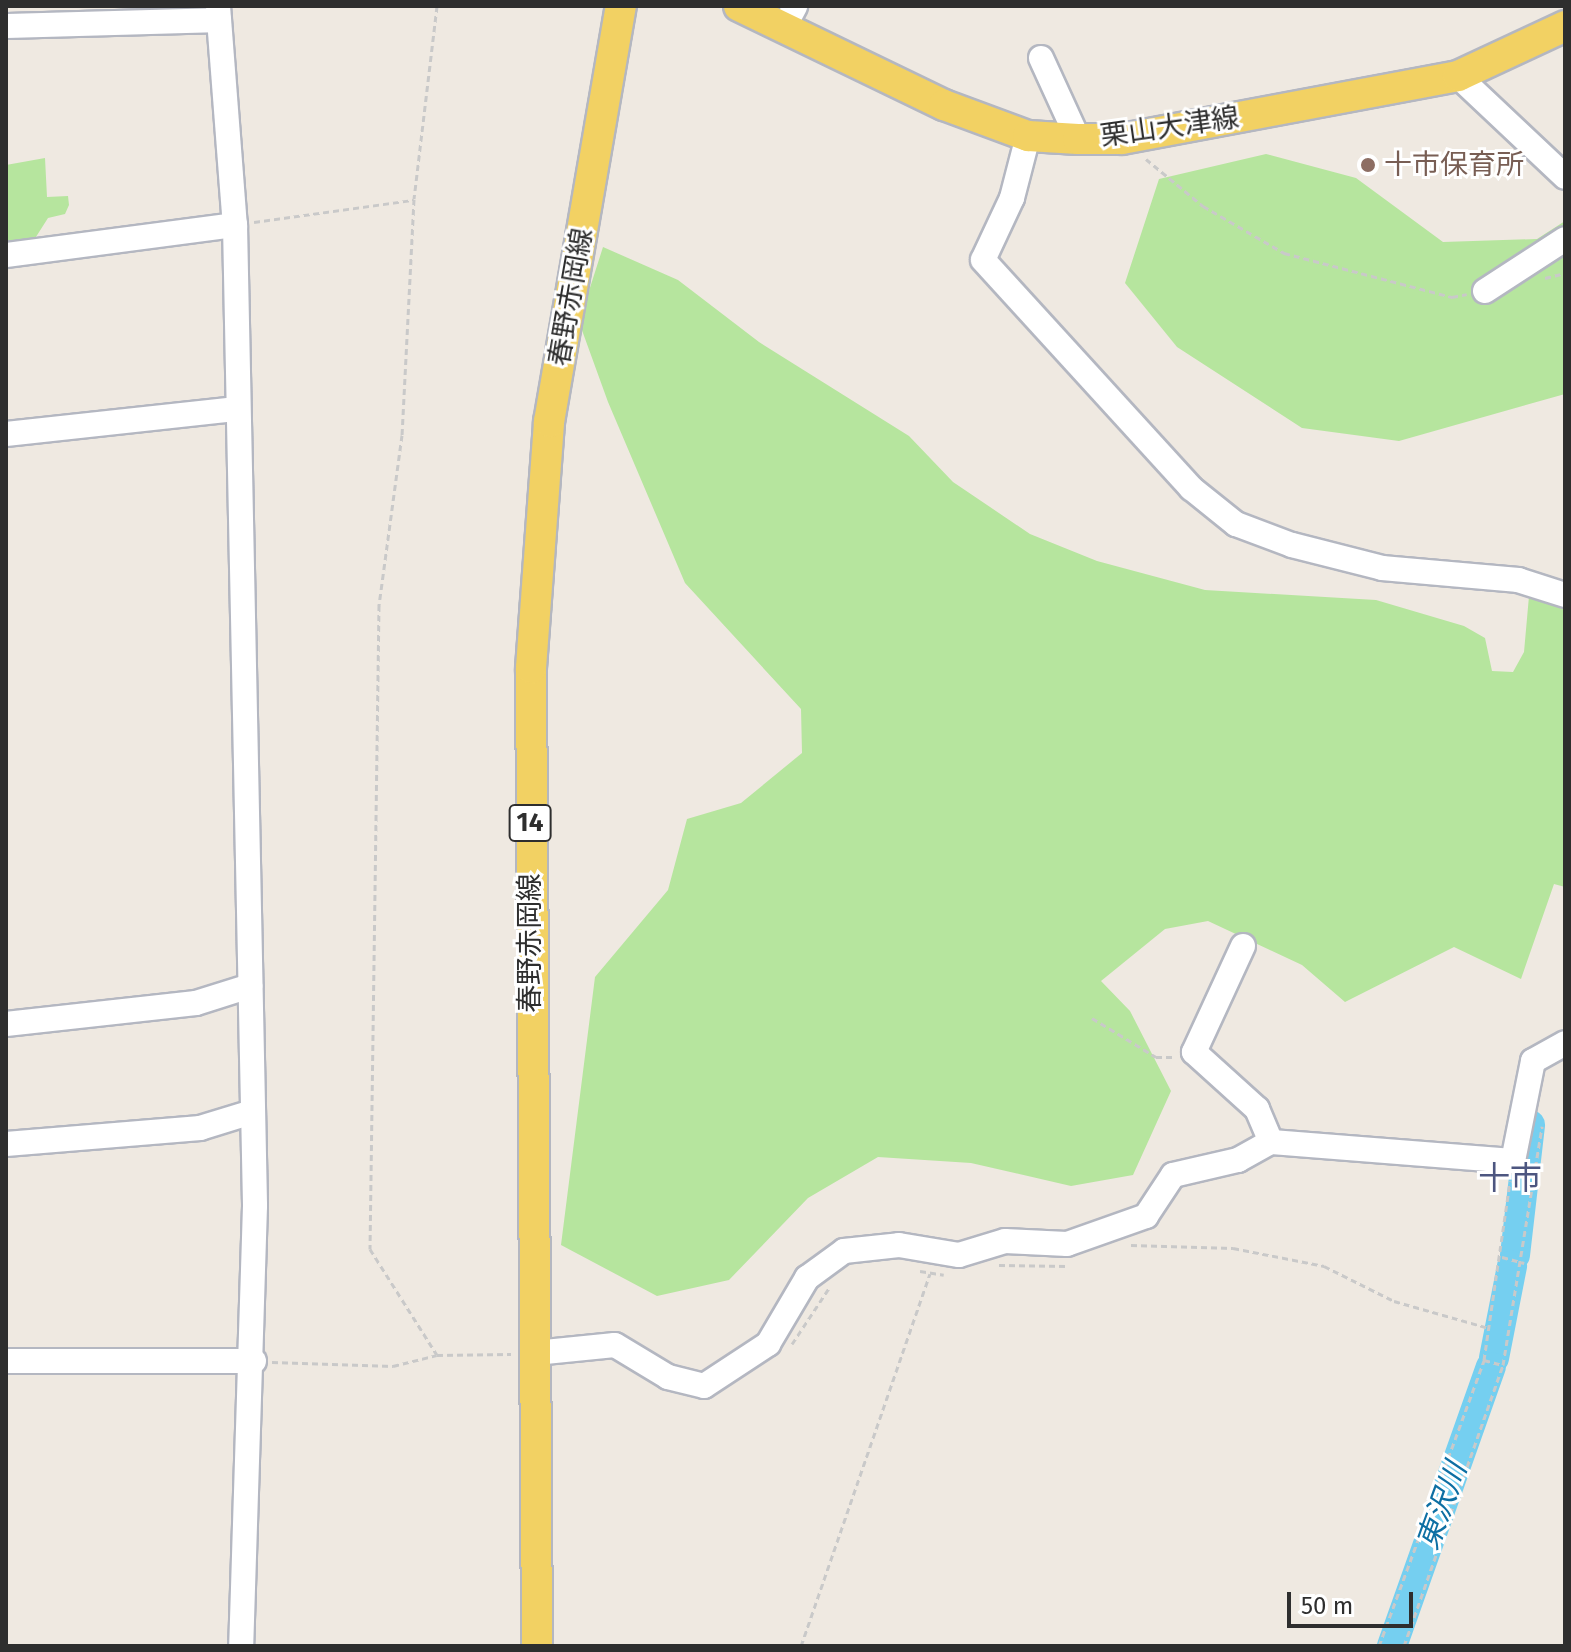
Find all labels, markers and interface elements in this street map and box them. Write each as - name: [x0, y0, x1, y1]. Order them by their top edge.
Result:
- street label: 栗山大津線: [1098, 101, 1242, 153]
- place label: 十市保育所: [1384, 148, 1524, 182]
- marker: 十市保育所: [1359, 156, 1377, 174]
- street label: 春野赤岡線: [542, 225, 600, 369]
- road number: 14: [508, 801, 552, 845]
- street label: 春野赤岡線: [513, 873, 547, 1013]
- district label: 十市: [1478, 1159, 1542, 1197]
- water label: 東沢川: [1410, 1458, 1474, 1554]
- scale bar: [1291, 1576, 1417, 1626]
- text: 50 m: [1301, 1592, 1353, 1620]

